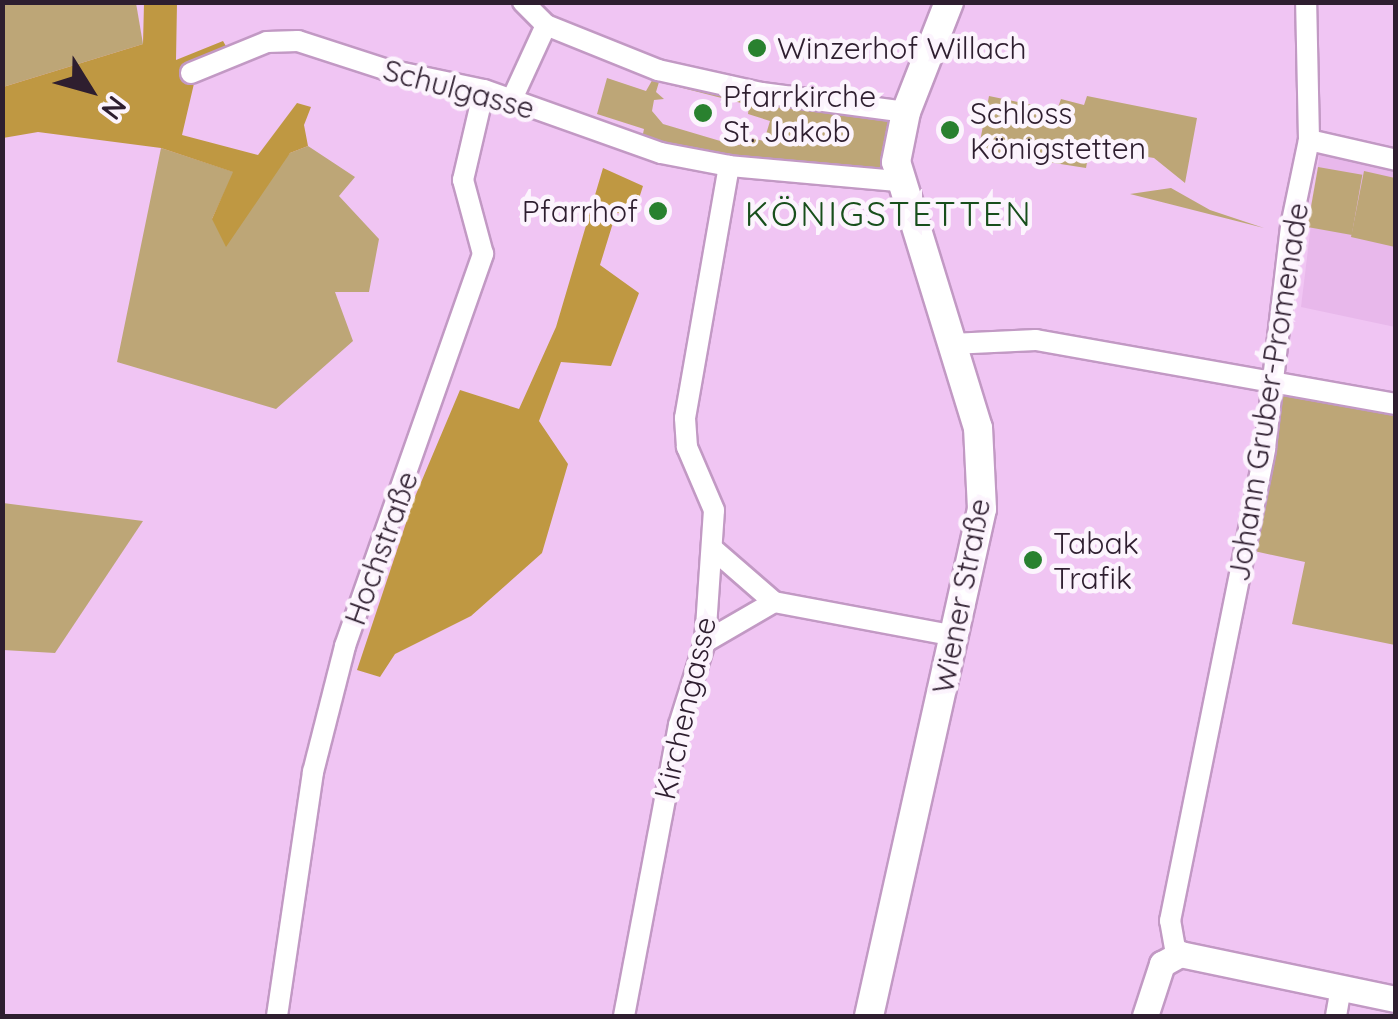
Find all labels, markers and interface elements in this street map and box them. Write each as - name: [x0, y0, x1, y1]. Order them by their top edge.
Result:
- place label: Winzerhof Willach: [777, 30, 1026, 66]
- marker: Winzerhof Willach: [746, 37, 768, 59]
- north arrow: [40, 40, 140, 140]
- street label: Schulgasse: [380, 52, 538, 126]
- place label: Pfarrkirche St. Jakob: [723, 78, 876, 148]
- text: N: [94, 90, 135, 127]
- place label: Schloss Königstetten: [970, 95, 1146, 166]
- marker: Pfarrkirche St. Jakob: [692, 102, 714, 124]
- marker: Schloss Königstetten: [939, 119, 961, 141]
- district label: KÖNIGSTETTEN: [745, 192, 1033, 234]
- place label: Pfarrhof: [522, 193, 638, 229]
- marker: Pfarrhof: [647, 200, 669, 222]
- street label: Johann Gruber-Promenade: [1220, 200, 1316, 584]
- street label: Hochstraße: [337, 466, 425, 630]
- street label: Wiener Straße: [924, 495, 998, 697]
- place label: Tabak Trafik: [1053, 525, 1139, 596]
- marker: Tabak Trafik: [1022, 549, 1044, 571]
- street label: Kirchengasse: [647, 613, 723, 803]

